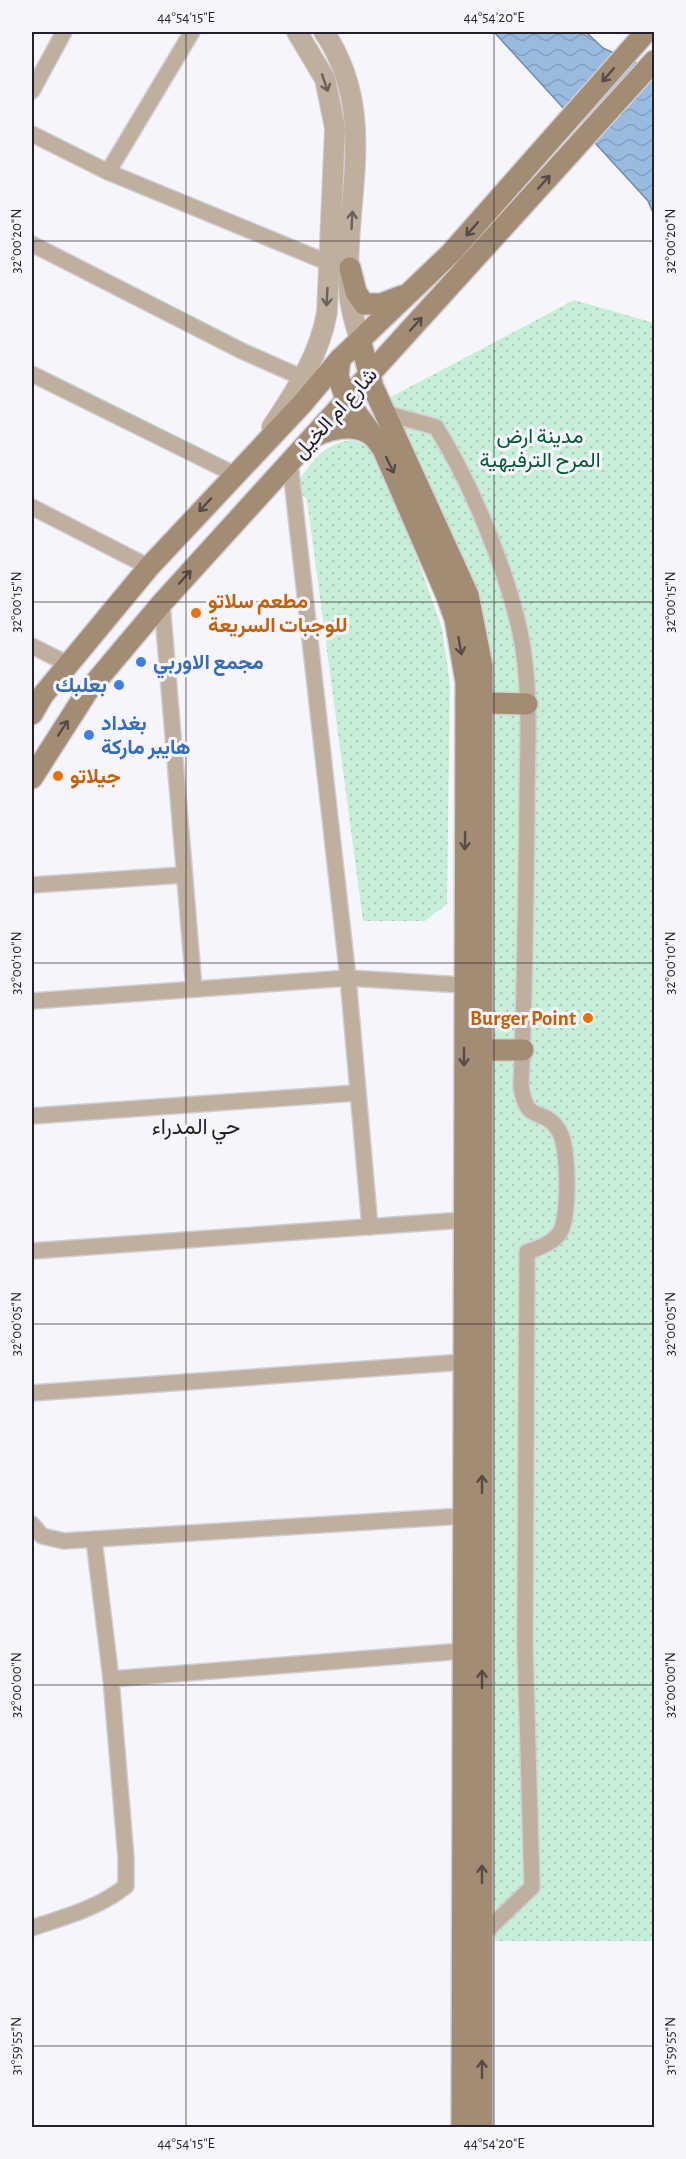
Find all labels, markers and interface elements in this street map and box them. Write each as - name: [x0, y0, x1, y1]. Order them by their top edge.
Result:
- text: 44°54'15"E: [157, 10, 215, 25]
- text: 44°54'20"E: [464, 10, 524, 25]
- one-way arrow: [601, 67, 615, 82]
- one-way arrow: [320, 73, 331, 92]
- one-way arrow: [537, 175, 551, 190]
- text: 32°00'20"N: [9, 209, 24, 273]
- text: 32°00'20"N: [663, 209, 678, 273]
- one-way arrow: [347, 210, 358, 230]
- one-way arrow: [465, 221, 479, 236]
- one-way arrow: [322, 287, 333, 307]
- one-way arrow: [408, 317, 422, 332]
- street label: شارع ام الخيل: [289, 364, 384, 465]
- park label: مدينة ارض المرح الترفيهية: [479, 426, 601, 474]
- one-way arrow: [385, 455, 397, 473]
- one-way arrow: [198, 498, 212, 513]
- one-way arrow: [178, 570, 192, 585]
- text: 32°00'15"N: [9, 571, 24, 633]
- text: 32°00'15"N: [663, 571, 678, 633]
- place label: مطعم سلاتو للوجبات السريعة: [208, 591, 348, 638]
- marker: مطعم سلاتو للوجبات السريعة: [189, 606, 203, 620]
- one-way arrow: [455, 636, 466, 655]
- place label: مجمع الاوربي: [153, 652, 264, 679]
- marker: مجمع الاوربي: [134, 655, 148, 669]
- place label: بعلبك: [55, 675, 107, 697]
- marker: بعلبك: [112, 678, 126, 692]
- place label: بغداد هايبر ماركة: [101, 713, 191, 760]
- one-way arrow: [57, 720, 69, 737]
- marker: بغداد هايبر ماركة: [82, 728, 96, 742]
- place label: جيلاتو: [70, 766, 121, 789]
- marker: جيلاتو: [51, 769, 65, 783]
- one-way arrow: [459, 830, 471, 850]
- text: 32°00'10"N: [9, 931, 24, 995]
- text: 32°00'10"N: [663, 931, 678, 995]
- place label: Burger Point: [470, 1008, 576, 1029]
- marker: Burger Point: [581, 1011, 595, 1025]
- one-way arrow: [458, 1046, 470, 1066]
- district label: حي المدراء: [152, 1116, 240, 1145]
- text: 32°00'05"N: [9, 1292, 24, 1356]
- text: 32°00'05"N: [663, 1292, 678, 1356]
- one-way arrow: [476, 1475, 488, 1495]
- text: 32°00'00"N: [9, 1652, 24, 1718]
- text: 32°00'00"N: [663, 1652, 678, 1718]
- one-way arrow: [476, 1670, 488, 1690]
- one-way arrow: [476, 1865, 488, 1885]
- text: 31°59'55"N: [9, 2017, 24, 2075]
- text: 31°59'55"N: [663, 2017, 678, 2075]
- one-way arrow: [476, 2060, 488, 2080]
- text: 44°54'15"E: [157, 2136, 215, 2151]
- text: 44°54'20"E: [464, 2136, 524, 2151]

